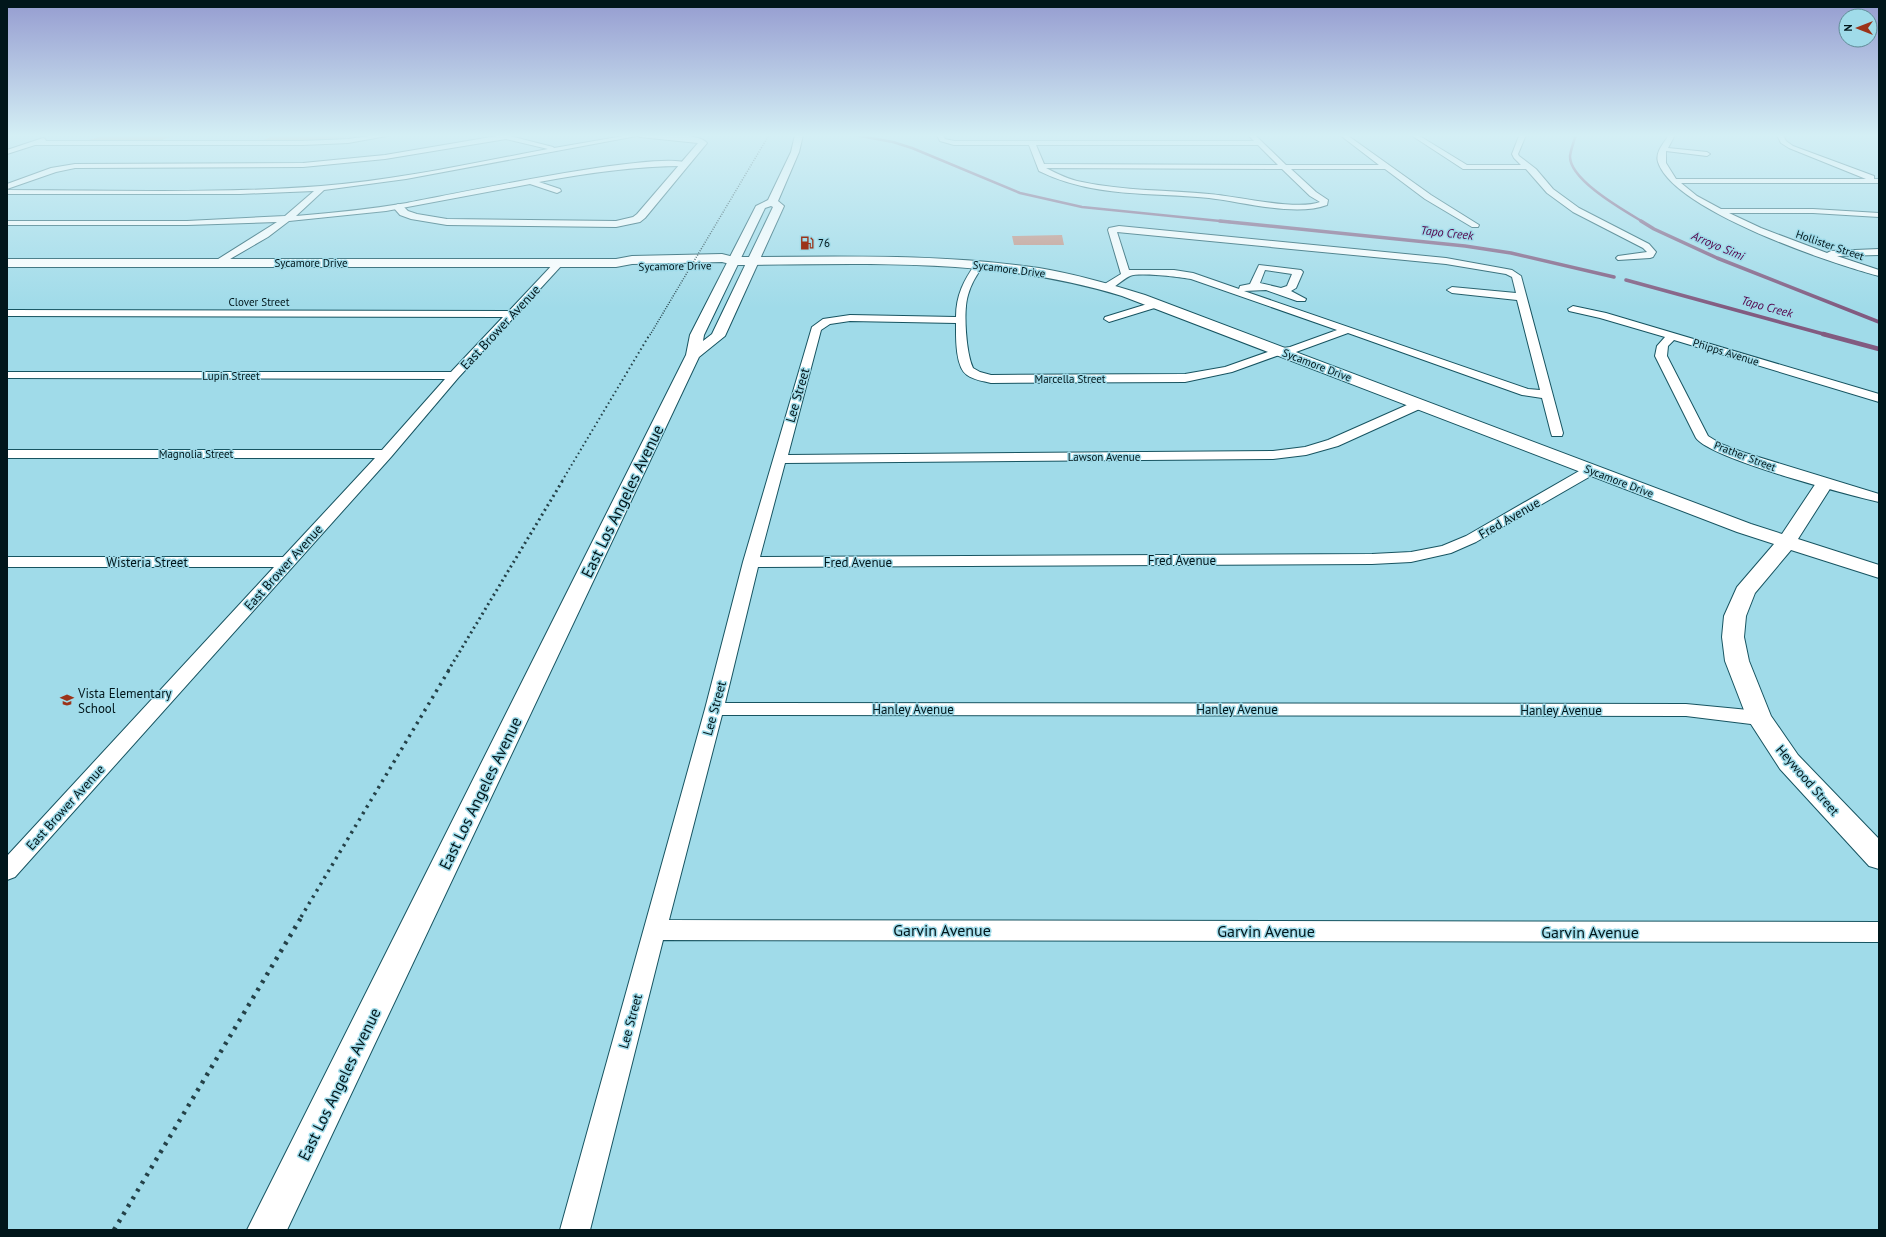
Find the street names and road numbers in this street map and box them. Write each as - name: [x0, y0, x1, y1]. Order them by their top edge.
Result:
- street label: Hollister Street: [1794, 227, 1866, 263]
- street label: Sycamore Drive: [274, 256, 348, 270]
- street label: Sycamore Drive: [638, 258, 712, 274]
- street label: Sycamore Drive: [972, 258, 1046, 280]
- street label: East Brower Avenue: [457, 281, 544, 373]
- street label: Clover Street: [229, 295, 290, 309]
- street label: Phipps Avenue: [1691, 335, 1761, 369]
- street label: Sycamore Drive: [1280, 345, 1354, 385]
- street label: Lee Street: [782, 365, 813, 424]
- street label: Lupin Street: [202, 369, 260, 383]
- street label: Marcella Street: [1034, 372, 1106, 386]
- street label: East Los Angeles Avenue: [576, 421, 668, 581]
- street label: Prather Street: [1712, 438, 1778, 474]
- street label: Magnolia Street: [159, 447, 234, 461]
- street label: Lawson Avenue: [1068, 450, 1141, 464]
- street label: Sycamore Drive: [1582, 461, 1656, 501]
- street label: Fred Avenue: [1475, 494, 1543, 543]
- street label: East Brower Avenue: [240, 521, 326, 614]
- street label: Fred Avenue: [1148, 552, 1216, 569]
- street label: Wisteria Street: [106, 554, 188, 571]
- street label: Fred Avenue: [824, 554, 892, 571]
- street label: Lee Street: [699, 678, 730, 737]
- street label: Hanley Avenue: [872, 701, 954, 718]
- street label: Hanley Avenue: [1196, 701, 1278, 718]
- street label: Hanley Avenue: [1520, 702, 1602, 719]
- street label: East Los Angeles Avenue: [434, 713, 526, 873]
- street label: Heywood Street: [1772, 741, 1843, 820]
- street label: East Brower Avenue: [22, 761, 108, 854]
- street label: Garvin Avenue: [893, 920, 991, 940]
- street label: Garvin Avenue: [1217, 921, 1315, 941]
- street label: Garvin Avenue: [1541, 922, 1639, 942]
- street label: Lee Street: [615, 991, 646, 1050]
- street label: East Los Angeles Avenue: [293, 1004, 385, 1164]

